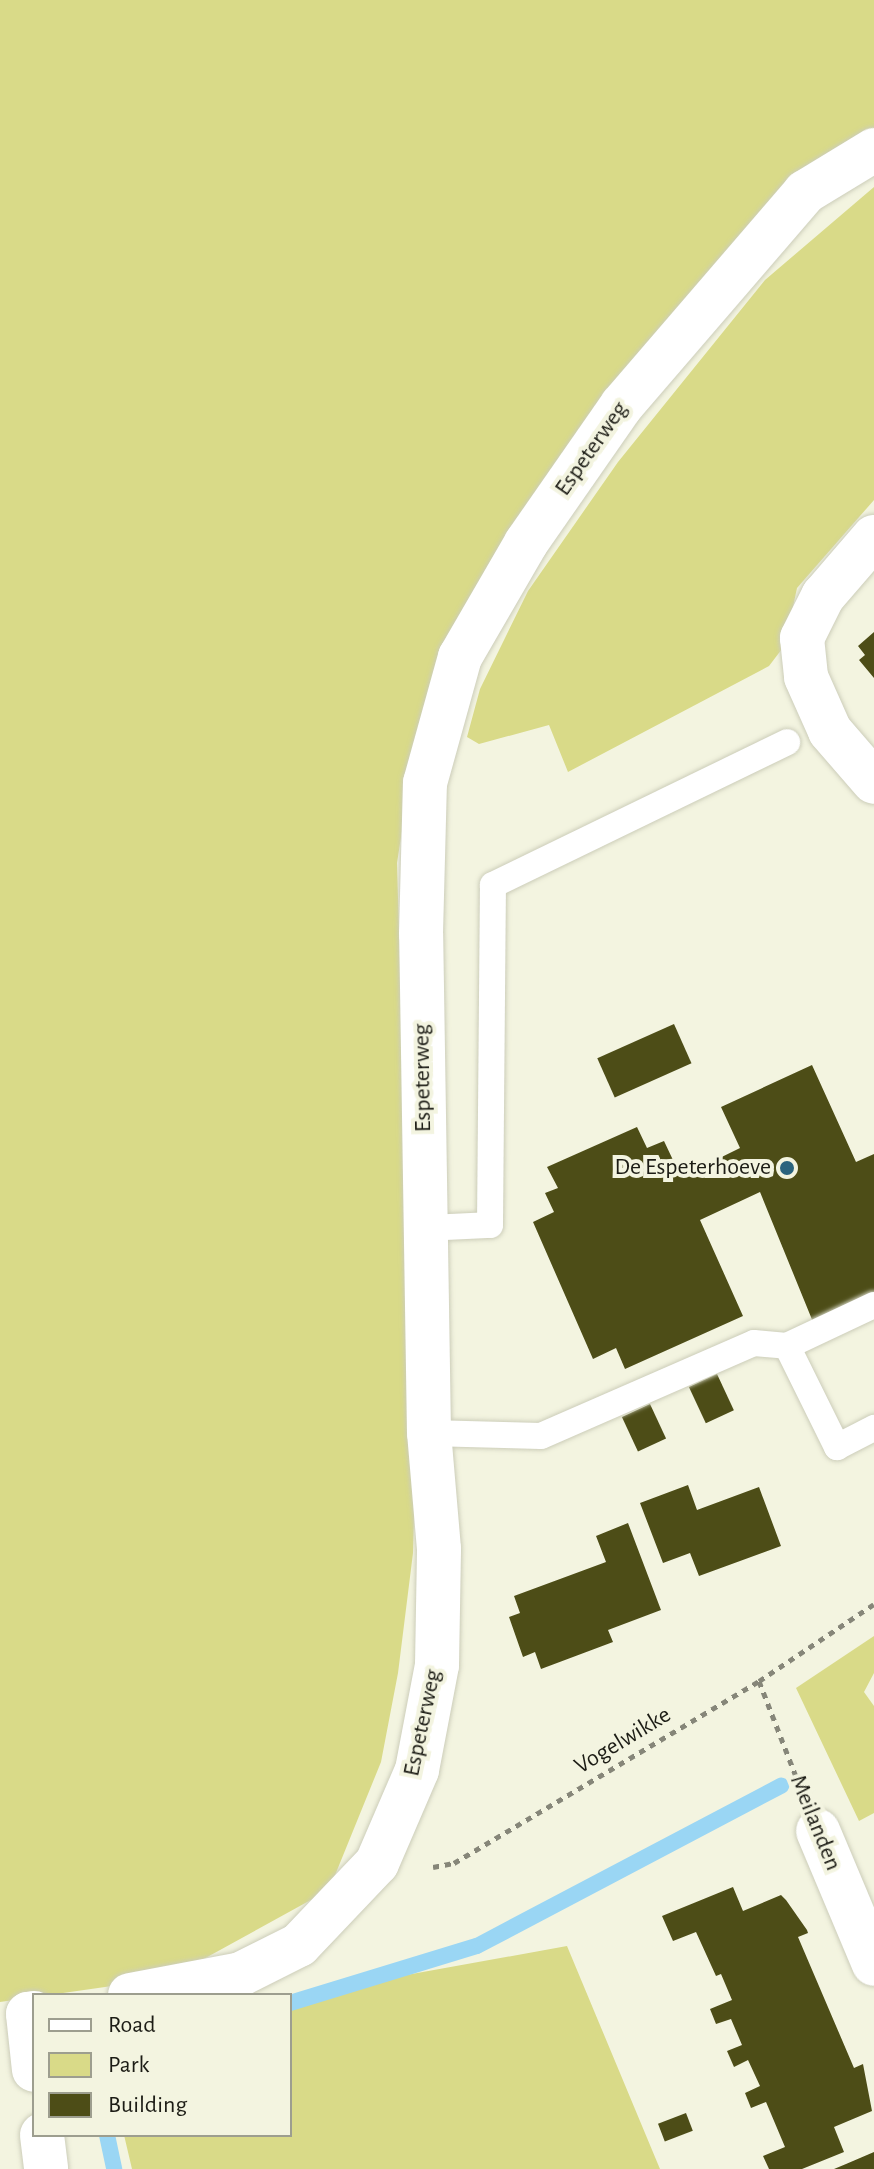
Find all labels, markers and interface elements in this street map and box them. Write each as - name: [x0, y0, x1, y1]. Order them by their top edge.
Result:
- street label: Espeterweg: [549, 396, 635, 502]
- street label: Espeterweg: [408, 1024, 438, 1132]
- place label: De Espeterhoeve: [614, 1154, 771, 1182]
- marker: De Espeterhoeve: [778, 1159, 796, 1177]
- street label: Espeterweg: [398, 1667, 448, 1779]
- street label: Vogelwikke: [570, 1701, 676, 1781]
- street label: Meilanden: [783, 1771, 847, 1875]
- legend: [32, 1993, 292, 2137]
- text: Road: [108, 2013, 156, 2037]
- text: Park: [108, 2053, 149, 2077]
- text: Building: [108, 2093, 187, 2117]

